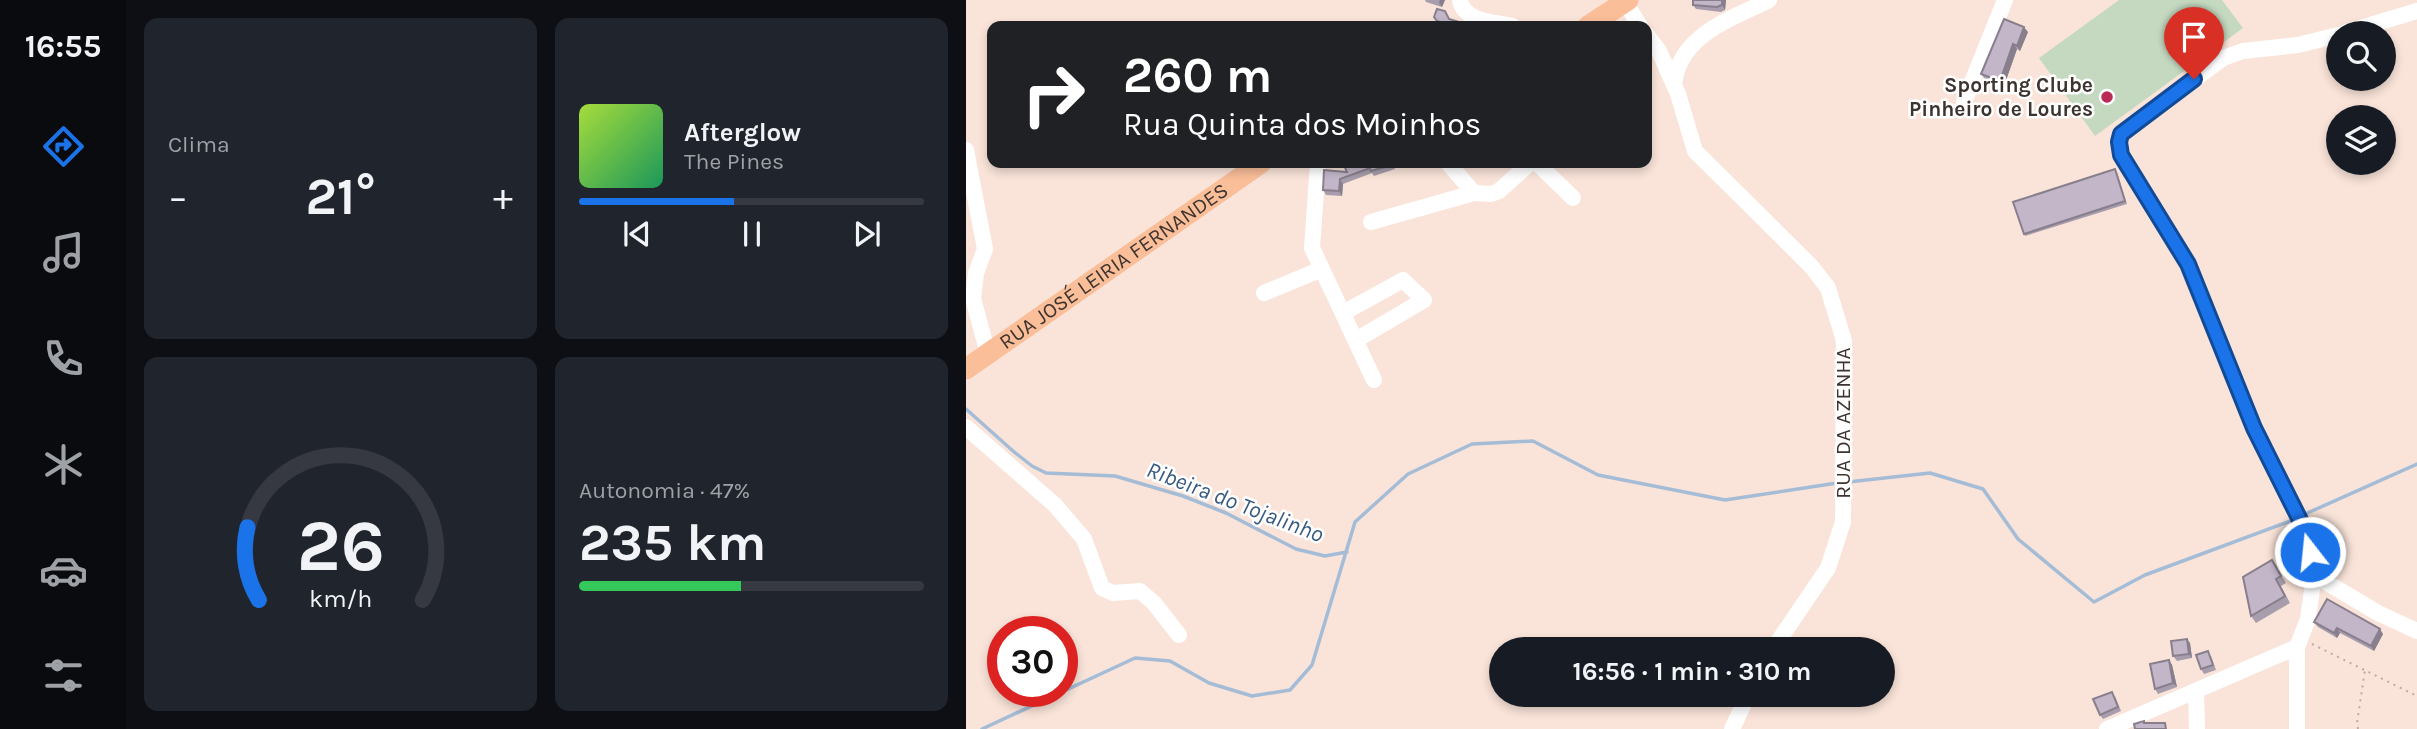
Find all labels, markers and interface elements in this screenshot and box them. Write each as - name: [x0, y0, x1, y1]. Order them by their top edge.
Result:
- pin: [2164, 7, 2224, 79]
- icon: arrive: [2175, 18, 2213, 56]
- map controls: [2326, 21, 2396, 175]
- button: search: [2326, 21, 2396, 91]
- text: 16:55: [25, 28, 101, 65]
- text: 260 m: [1123, 47, 1272, 104]
- icon: right: [1008, 49, 1099, 140]
- place label: Sporting Clube Pinheiro de Loures: [1909, 73, 2093, 121]
- marker: Sporting Clube Pinheiro de Loures: [2099, 89, 2115, 105]
- button: layers: [2326, 105, 2396, 175]
- text: Rua Quinta dos Moinhos: [1123, 106, 1481, 143]
- text: Afterglow: [684, 117, 801, 148]
- icon: directions: [39, 122, 88, 171]
- text: Clima: [168, 131, 230, 158]
- text: The Pines: [684, 148, 784, 175]
- text: 21°: [305, 166, 376, 227]
- text: −: [168, 175, 188, 220]
- text: +: [493, 175, 513, 220]
- street label: RUA JOSÉ LEIRIA FERNANDES: [995, 178, 1233, 354]
- icon: previous: [618, 215, 656, 253]
- icon: pause: [733, 215, 771, 253]
- icon: next: [848, 215, 886, 253]
- icon: music: [39, 228, 88, 277]
- icon: phone: [39, 334, 88, 383]
- street label: RUA DA AZENHA: [1831, 347, 1855, 499]
- icon: climate: [39, 440, 88, 489]
- water label: Ribeira do Tojalinho: [1143, 456, 1327, 548]
- text: Autonomia · 47%: [579, 477, 750, 504]
- text: 26: [296, 503, 385, 588]
- text: 235 km: [579, 512, 766, 573]
- position arrow: [2273, 515, 2347, 589]
- icon: car: [39, 546, 88, 595]
- text: km/h: [309, 584, 372, 613]
- speed limit sign: 30: [987, 616, 1078, 707]
- icon: filters: [39, 651, 88, 700]
- text: 16:56 · 1 min · 310 m: [1573, 656, 1811, 687]

